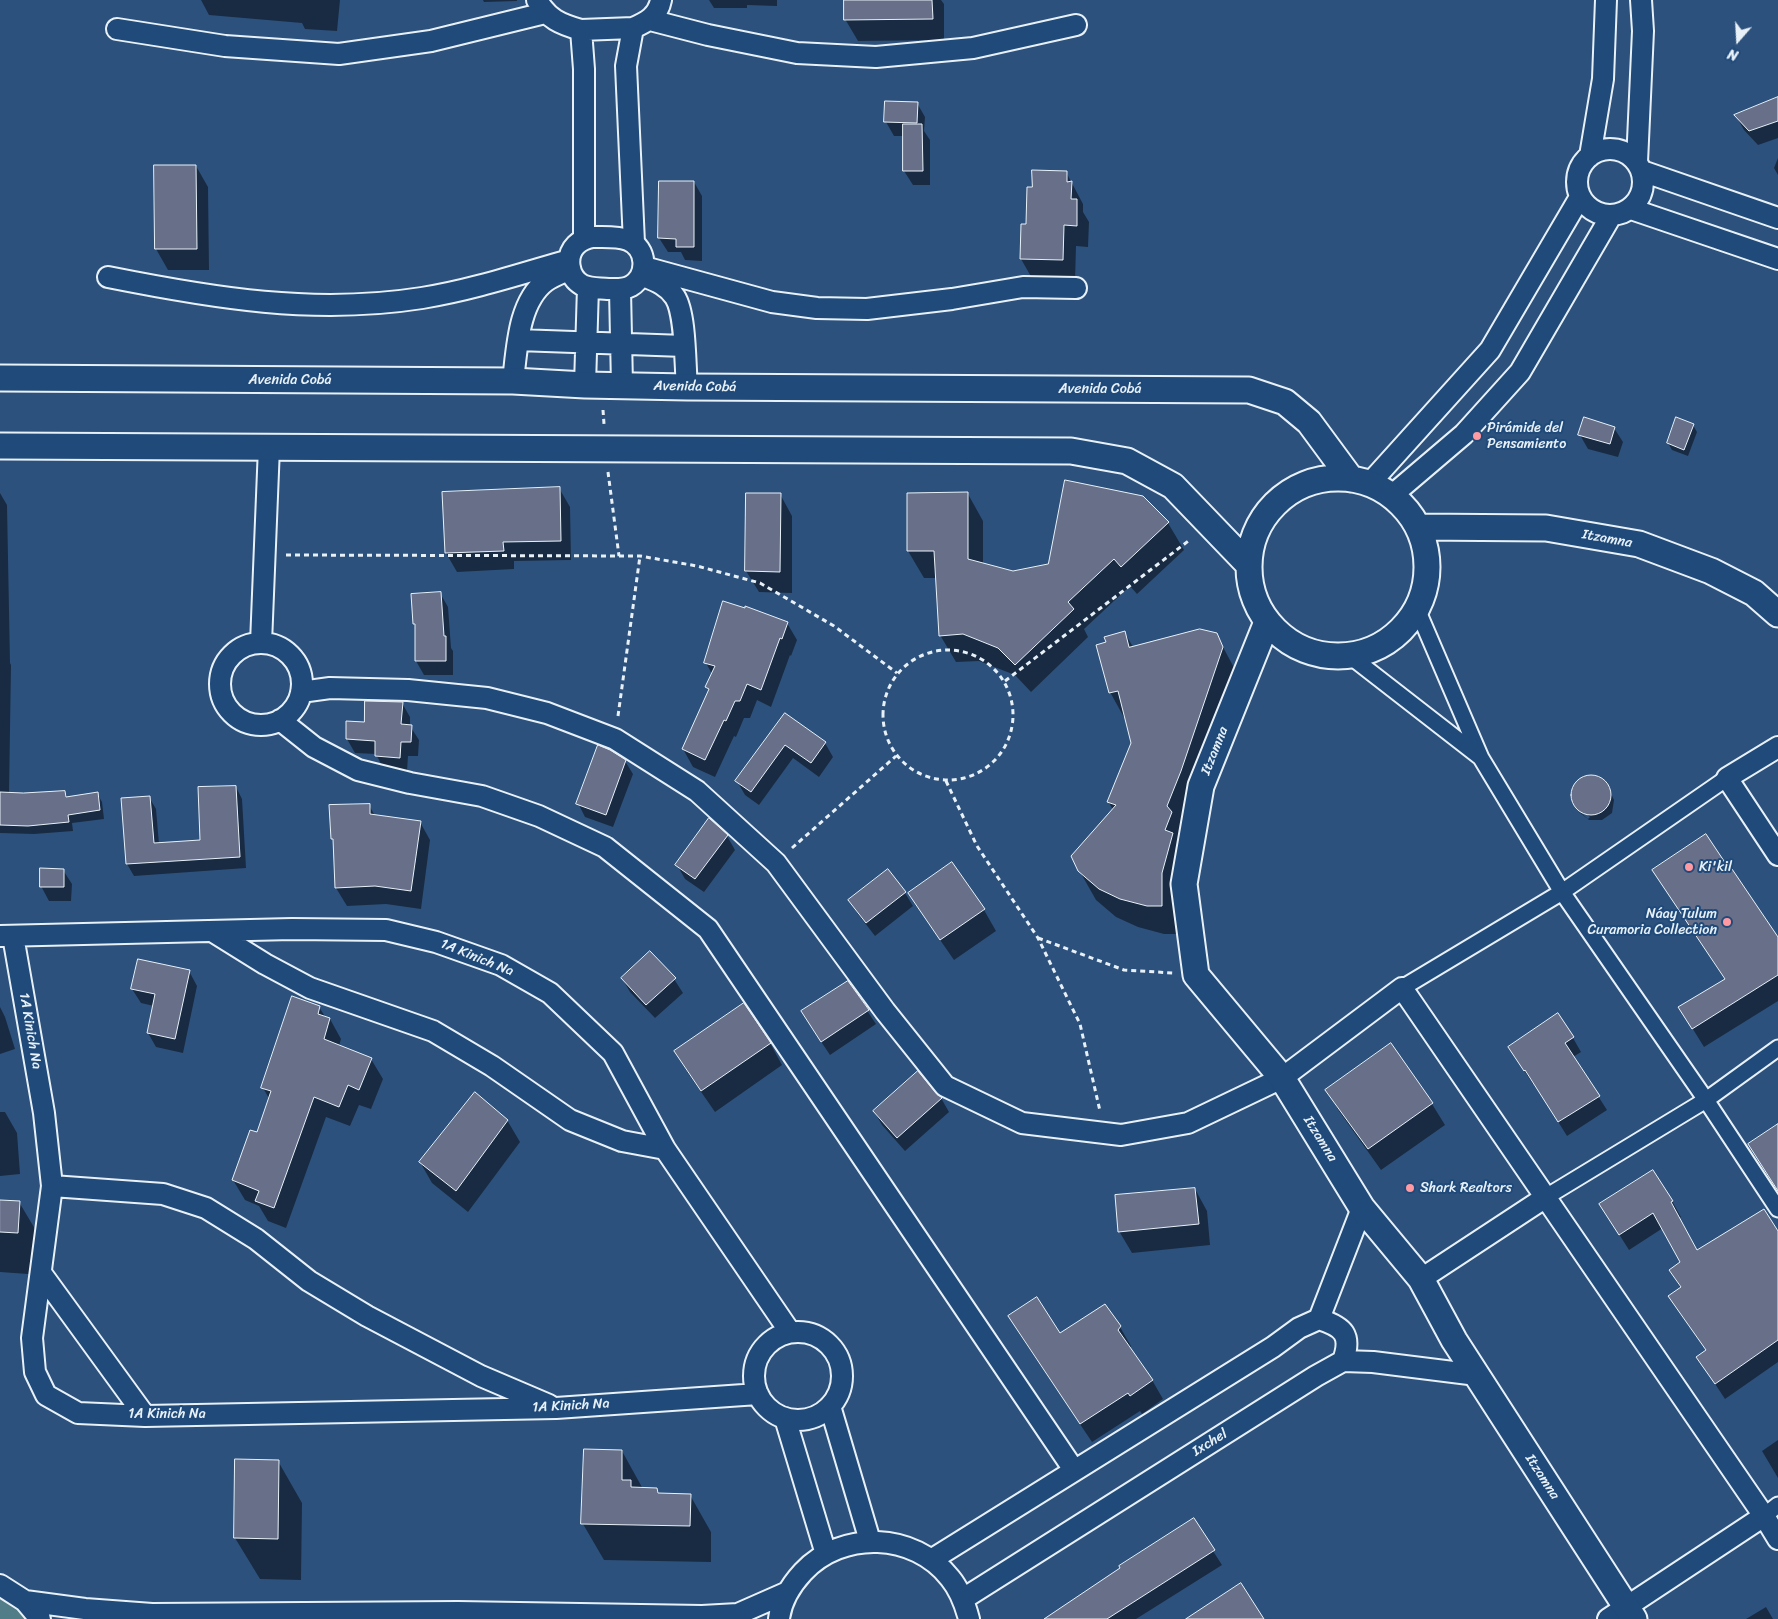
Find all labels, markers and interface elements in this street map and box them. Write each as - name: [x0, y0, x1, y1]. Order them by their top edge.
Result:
- north arrow: [1713, 15, 1763, 65]
- text: N: [1724, 41, 1742, 68]
- street label: Avenida Cobá: [249, 372, 331, 388]
- street label: Avenida Cobá: [653, 378, 737, 396]
- street label: Avenida Cobá: [1059, 381, 1141, 397]
- place label: Pirámide del Pensamiento: [1487, 420, 1566, 452]
- marker: Pirámide del Pensamiento: [1471, 430, 1483, 442]
- street label: Itzamna: [1581, 526, 1633, 552]
- street label: Itzamna: [1198, 724, 1232, 778]
- place label: Ki'kil: [1699, 859, 1732, 875]
- marker: Ki'kil: [1683, 861, 1695, 873]
- place label: Náay Tulum Curamoria Collection: [1587, 906, 1717, 939]
- marker: Náay Tulum Curamoria Collection: [1721, 916, 1733, 928]
- street label: 1A Kinich Na: [438, 936, 516, 980]
- street label: 1A Kinich Na: [15, 991, 45, 1071]
- street label: Itzamna: [1299, 1113, 1341, 1165]
- place label: Shark Realtors: [1420, 1180, 1512, 1196]
- marker: Shark Realtors: [1404, 1182, 1416, 1194]
- street label: 1A Kinich Na: [532, 1396, 610, 1416]
- street label: 1A Kinich Na: [128, 1406, 206, 1422]
- street label: Ixchel: [1189, 1426, 1231, 1460]
- street label: Itzamna: [1521, 1451, 1563, 1503]

